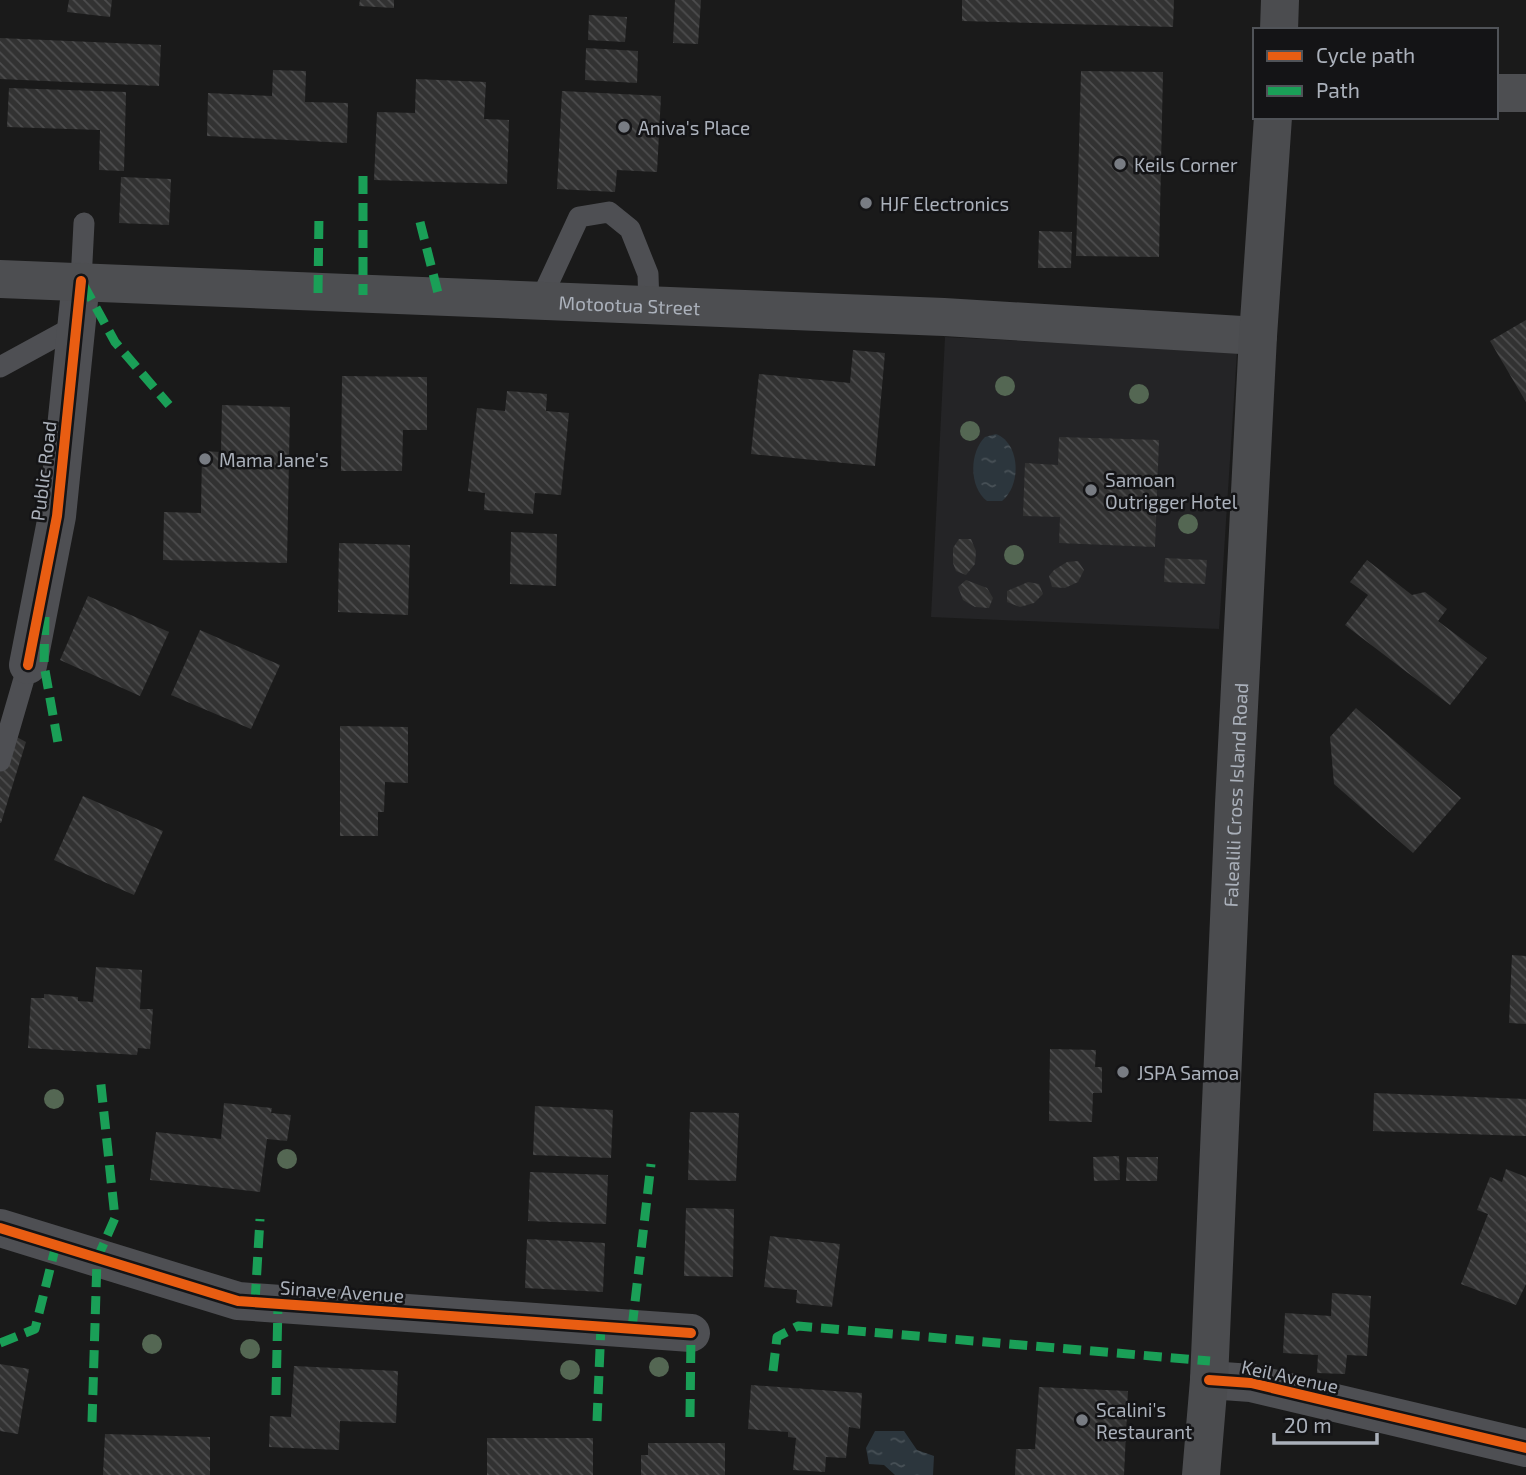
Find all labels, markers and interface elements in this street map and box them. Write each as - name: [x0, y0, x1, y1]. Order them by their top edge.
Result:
- legend: [1253, 28, 1498, 119]
- text: Cycle path: [1316, 42, 1415, 67]
- text: Path: [1316, 77, 1360, 102]
- place label: Aniva's Place: [638, 116, 750, 139]
- marker: Aniva's Place: [616, 119, 632, 135]
- place label: Keils Corner: [1134, 153, 1238, 176]
- marker: Keils Corner: [1112, 156, 1128, 172]
- place label: HJF Electronics: [880, 192, 1009, 215]
- marker: HJF Electronics: [858, 195, 874, 211]
- street label: Motootua Street: [558, 290, 701, 319]
- street label: Public Road: [25, 420, 61, 522]
- place label: Mama Jane's: [219, 448, 329, 471]
- marker: Mama Jane's: [197, 451, 213, 467]
- place label: Samoan Outrigger Hotel: [1105, 468, 1238, 513]
- marker: Samoan Outrigger Hotel: [1083, 482, 1099, 498]
- street label: Falealili Cross Island Road: [1218, 682, 1252, 908]
- place label: JSPA Samoa: [1137, 1061, 1239, 1084]
- marker: JSPA Samoa: [1115, 1064, 1131, 1080]
- street label: Sinave Avenue: [279, 1275, 405, 1307]
- street label: Keil Avenue: [1239, 1355, 1341, 1397]
- place label: Scalini's Restaurant: [1096, 1398, 1192, 1443]
- scale bar: [1274, 1402, 1377, 1446]
- marker: Scalini's Restaurant: [1074, 1412, 1090, 1428]
- text: 20 m: [1284, 1412, 1332, 1437]

